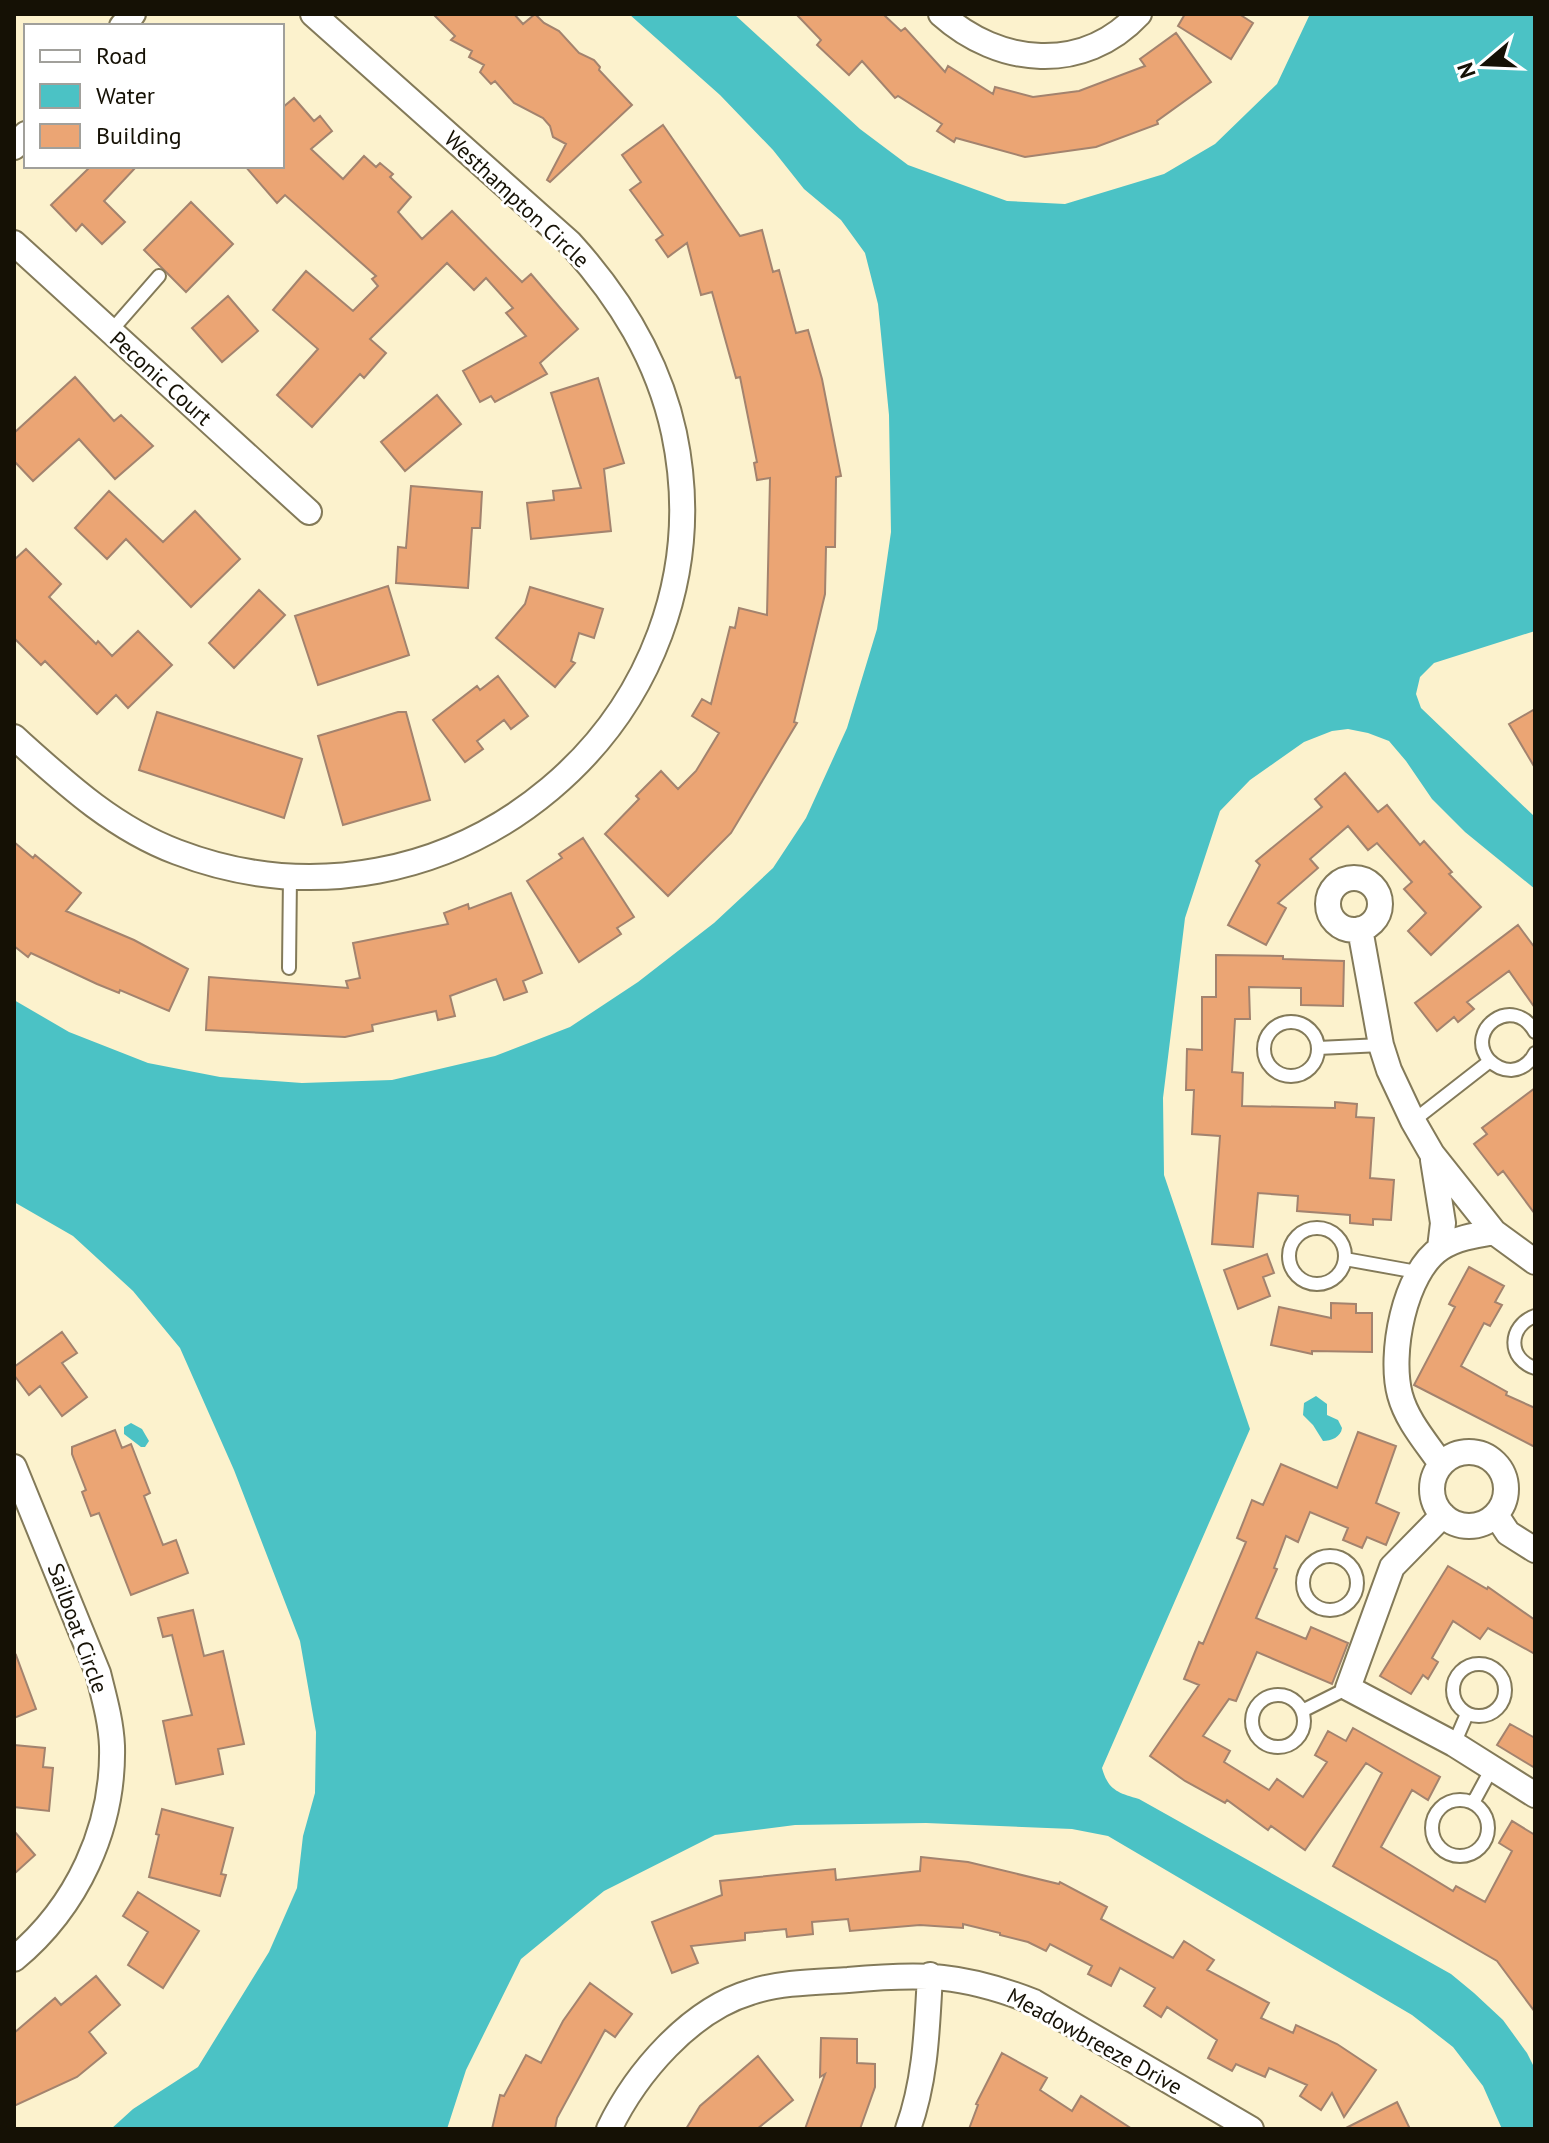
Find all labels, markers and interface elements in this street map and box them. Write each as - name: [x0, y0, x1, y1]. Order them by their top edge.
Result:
- legend: [24, 24, 284, 168]
- north arrow: [1445, 24, 1525, 104]
- text: Road: [96, 40, 147, 71]
- text: N: [1450, 59, 1482, 82]
- text: Water: [96, 80, 155, 111]
- text: Building: [96, 120, 182, 151]
- street label: Westhampton Circle: [439, 125, 595, 273]
- street label: Peconic Court: [104, 325, 218, 432]
- street label: Sailboat Circle: [42, 1559, 114, 1697]
- street label: Meadowbreeze Drive: [1002, 1981, 1188, 2101]

